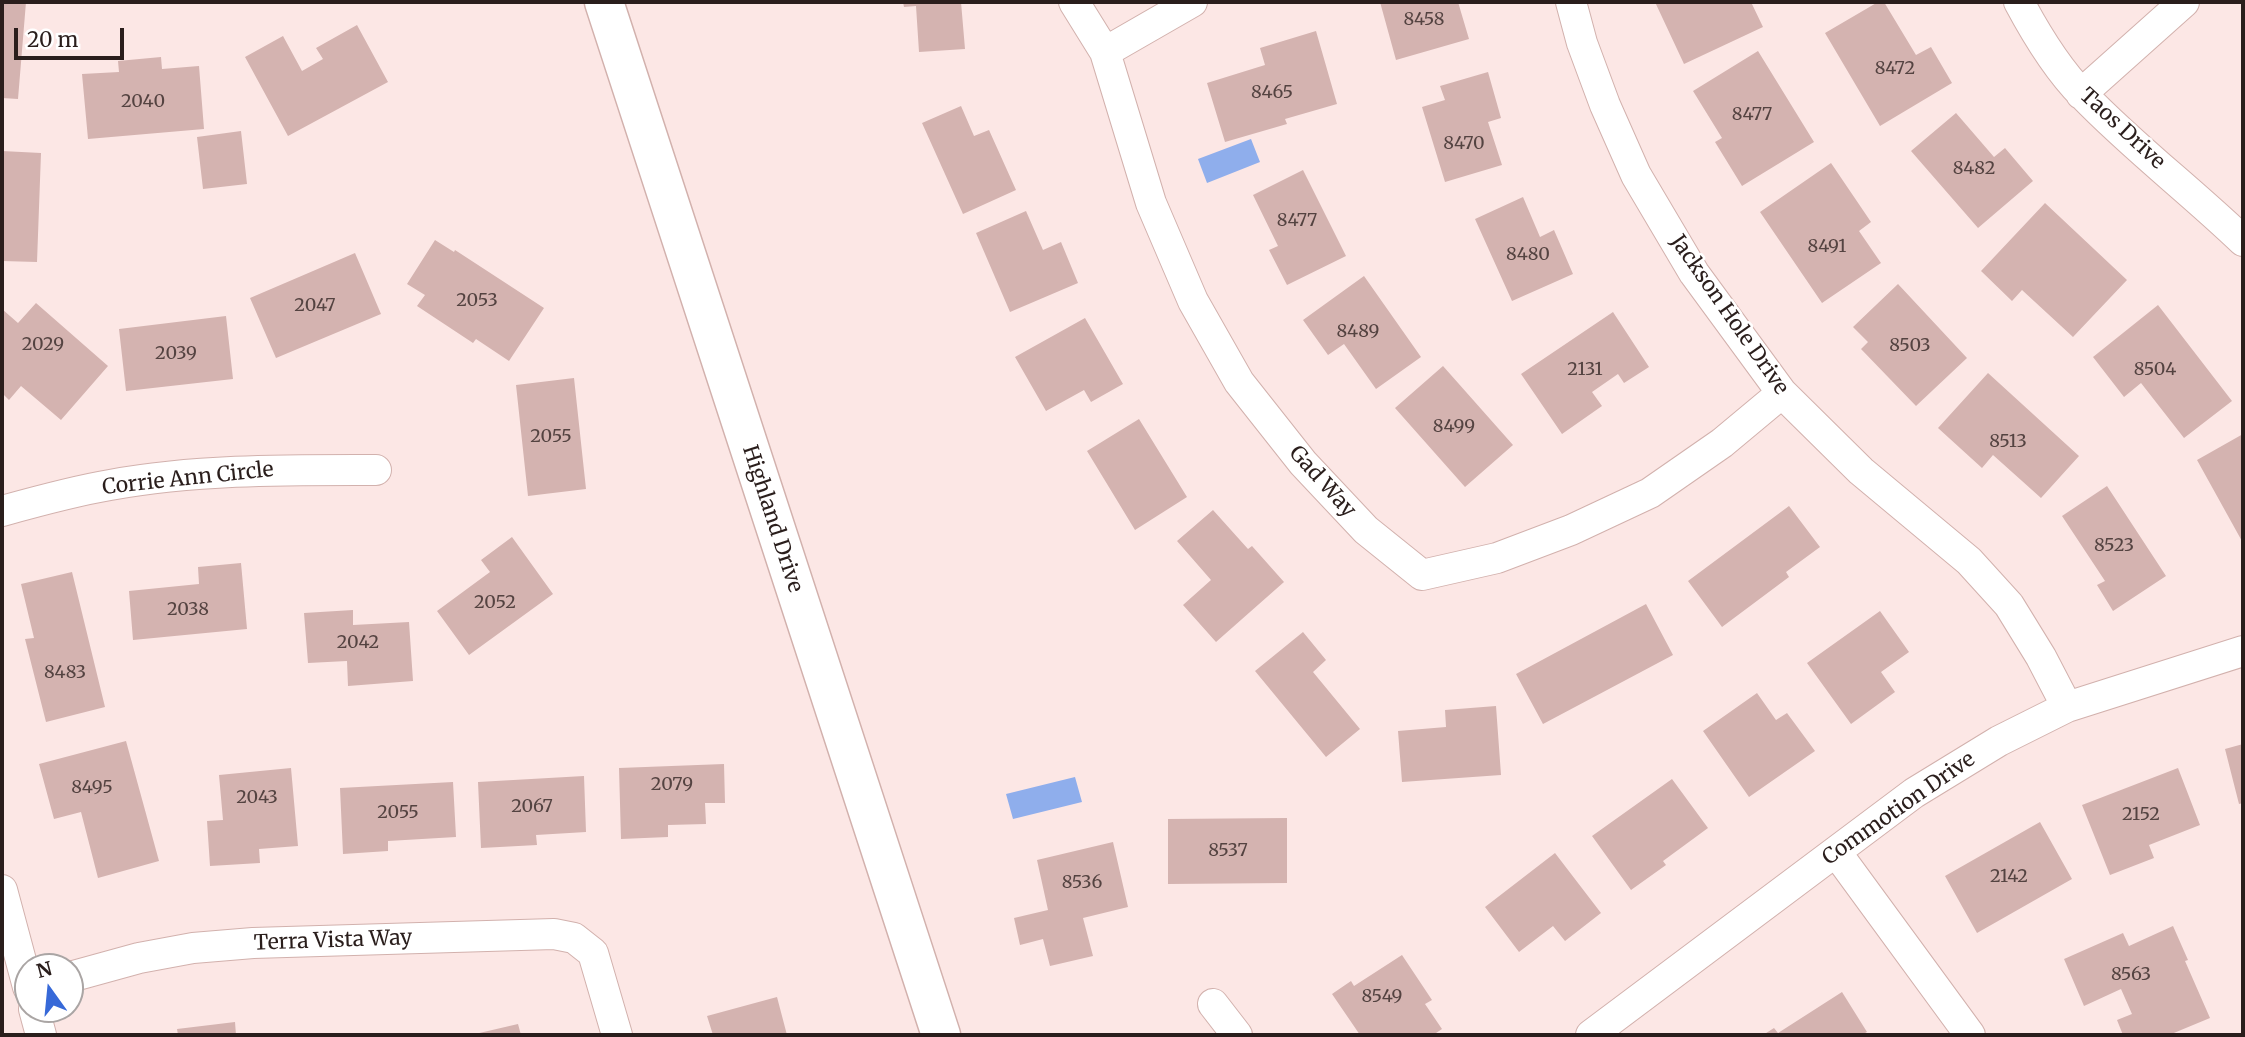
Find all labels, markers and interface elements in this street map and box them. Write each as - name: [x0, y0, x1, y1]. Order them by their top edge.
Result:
- house number: 8458: [1403, 9, 1445, 31]
- scale bar: [18, 14, 128, 58]
- text: 20 m: [27, 26, 78, 53]
- house number: 8472: [1875, 58, 1915, 80]
- house number: 8465: [1251, 82, 1293, 104]
- street label: Taos Drive: [2074, 83, 2170, 175]
- house number: 2040: [121, 91, 165, 113]
- house number: 8477: [1732, 104, 1772, 126]
- house number: 8470: [1443, 133, 1485, 155]
- house number: 8482: [1953, 158, 1995, 180]
- house number: 8477: [1277, 210, 1317, 232]
- street label: Jackson Hole Drive: [1664, 230, 1794, 400]
- house number: 8491: [1808, 236, 1846, 258]
- house number: 8480: [1506, 244, 1550, 266]
- house number: 2053: [456, 290, 498, 312]
- house number: 2047: [294, 295, 336, 317]
- house number: 8489: [1336, 321, 1380, 343]
- house number: 2029: [22, 334, 64, 356]
- house number: 8503: [1889, 335, 1931, 357]
- house number: 2039: [155, 343, 197, 365]
- house number: 2131: [1567, 359, 1603, 381]
- house number: 8504: [2134, 359, 2176, 381]
- house number: 8499: [1433, 416, 1475, 438]
- house number: 2055: [530, 426, 572, 448]
- house number: 8513: [1989, 431, 2027, 453]
- street label: Gad Way: [1283, 441, 1361, 523]
- street label: Highland Drive: [736, 442, 808, 596]
- street label: Corrie Ann Circle: [101, 457, 275, 501]
- house number: 8523: [2094, 535, 2134, 557]
- house number: 2052: [474, 592, 516, 614]
- house number: 2038: [167, 599, 209, 621]
- house number: 2042: [337, 632, 379, 654]
- house number: 8483: [44, 662, 86, 684]
- street label: Commotion Drive: [1818, 747, 1980, 871]
- house number: 2079: [651, 774, 693, 796]
- house number: 8495: [71, 777, 113, 799]
- house number: 2043: [236, 787, 278, 809]
- house number: 2067: [511, 796, 553, 818]
- house number: 2055: [377, 802, 419, 824]
- house number: 2152: [2122, 804, 2160, 826]
- house number: 8537: [1208, 840, 1248, 862]
- house number: 2142: [1990, 866, 2028, 888]
- house number: 8536: [1062, 872, 1102, 894]
- street label: Terra Vista Way: [253, 926, 413, 956]
- north arrow: [14, 953, 84, 1023]
- text: N: [34, 956, 54, 983]
- house number: 8563: [2111, 964, 2151, 986]
- house number: 8549: [1362, 986, 1402, 1008]

